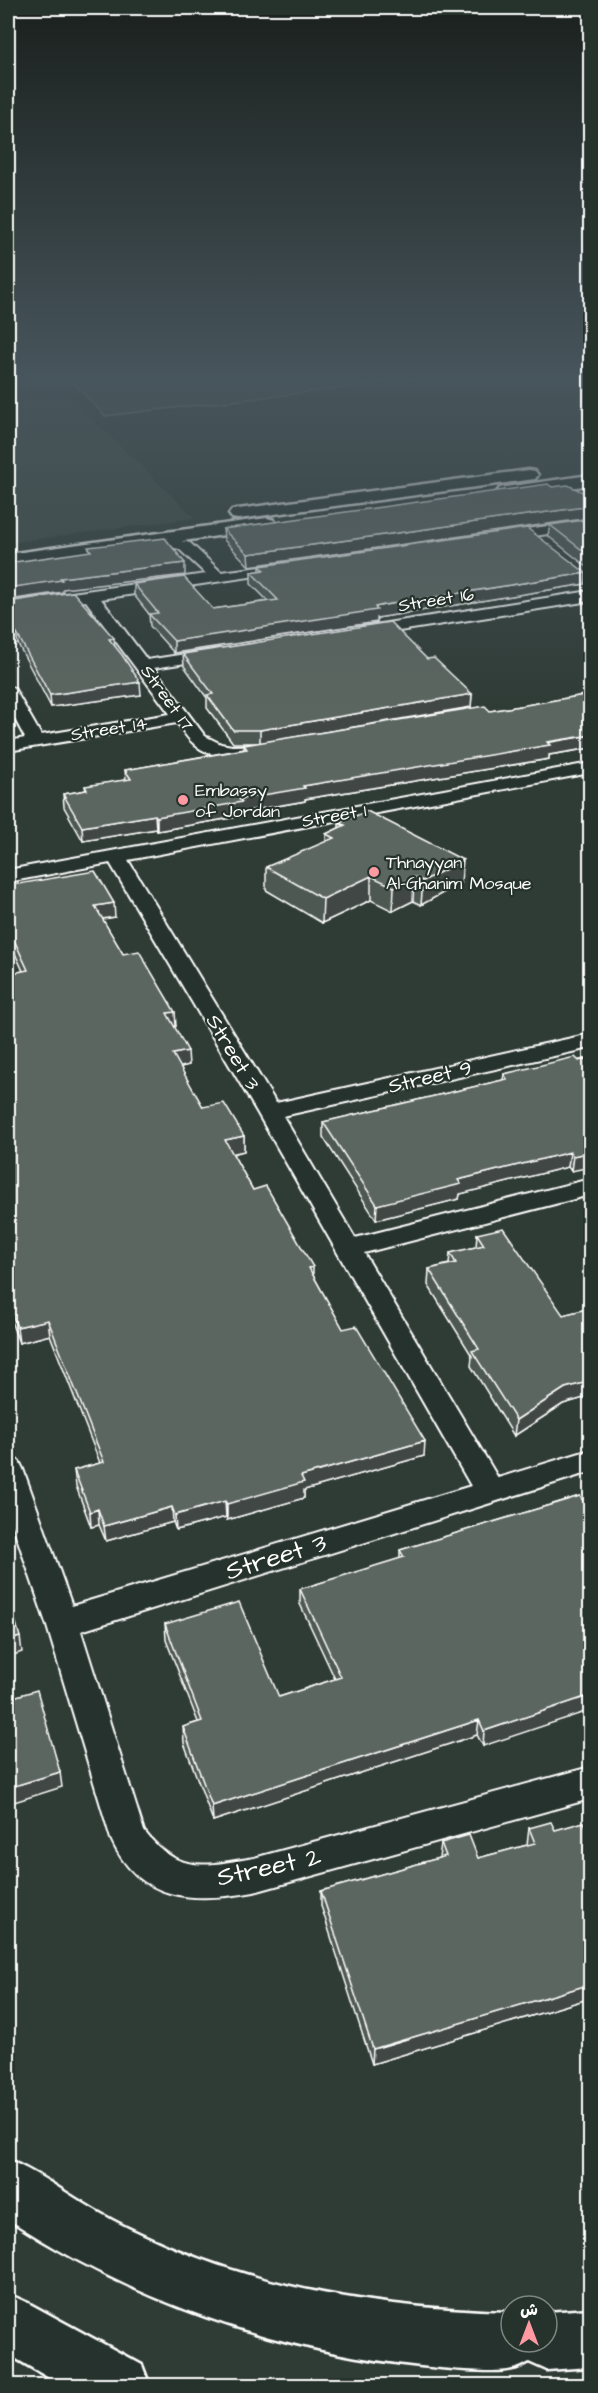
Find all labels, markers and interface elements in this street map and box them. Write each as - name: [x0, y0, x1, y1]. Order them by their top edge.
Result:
- street label: Street 16: [396, 582, 476, 618]
- street label: Street 17: [135, 660, 199, 736]
- street label: Street 14: [69, 711, 149, 747]
- place label: Embassy of Jordan: [195, 778, 280, 824]
- marker: Embassy of Jordan: [176, 793, 190, 807]
- street label: Street 1: [300, 798, 368, 834]
- place label: Thnayyan Al-Ghanim Mosque: [386, 850, 532, 896]
- marker: Thnayyan Al-Ghanim Mosque: [367, 865, 381, 879]
- street label: Street 3: [199, 1009, 267, 1096]
- street label: Street 9: [385, 1053, 475, 1101]
- street label: Street 3: [221, 1525, 331, 1589]
- street label: Street 2: [214, 1838, 324, 1896]
- north arrow: [499, 2294, 559, 2354]
- text: ش: [520, 2299, 538, 2321]

